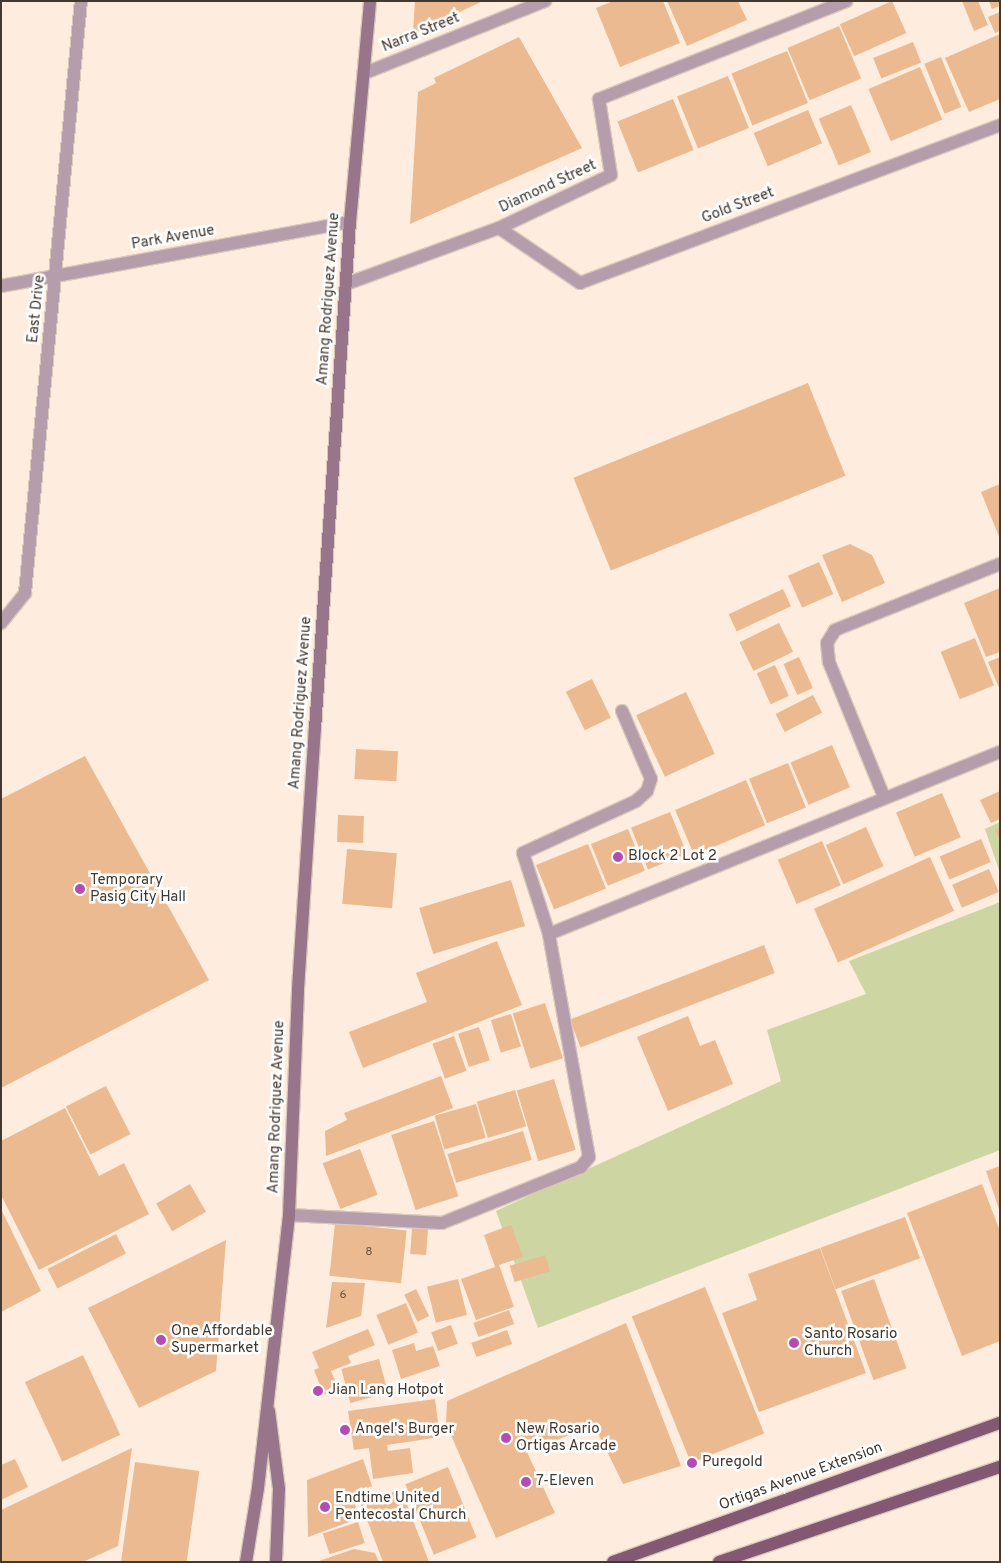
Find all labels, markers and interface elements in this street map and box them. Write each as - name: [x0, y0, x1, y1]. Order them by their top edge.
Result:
- street label: Narra Street: [379, 9, 463, 57]
- street label: Diamond Street: [496, 157, 600, 217]
- street label: Gold Street: [699, 184, 777, 228]
- street label: Amang Rodriguez Avenue: [314, 212, 344, 386]
- street label: Park Avenue: [130, 222, 216, 254]
- street label: East Drive: [24, 274, 50, 344]
- street label: Amang Rodriguez Avenue: [286, 616, 316, 790]
- place label: Block 2 Lot 2: [628, 848, 717, 866]
- marker: Block 2 Lot 2: [612, 851, 624, 863]
- place label: Temporary Pasig City Hall: [90, 871, 186, 906]
- marker: Temporary Pasig City Hall: [74, 883, 86, 895]
- street label: Amang Rodriguez Avenue: [265, 1020, 289, 1194]
- house number: 8: [365, 1246, 373, 1260]
- house number: 6: [339, 1289, 347, 1303]
- place label: One Affordable Supermarket: [171, 1322, 273, 1357]
- place label: Santo Rosario Church: [804, 1325, 897, 1360]
- marker: One Affordable Supermarket: [155, 1334, 167, 1346]
- marker: Santo Rosario Church: [788, 1337, 800, 1349]
- place label: Jian Lang Hotpot: [328, 1382, 444, 1400]
- marker: Jian Lang Hotpot: [312, 1385, 324, 1397]
- place label: New Rosario Ortigas Arcade: [516, 1420, 617, 1455]
- place label: Angel's Burger: [355, 1421, 454, 1439]
- marker: Angel's Burger: [339, 1424, 351, 1436]
- marker: New Rosario Ortigas Arcade: [500, 1432, 512, 1444]
- street label: Ortigas Avenue Extension: [717, 1439, 885, 1515]
- place label: Puregold: [702, 1454, 763, 1472]
- marker: Puregold: [686, 1457, 698, 1469]
- place label: 7-Eleven: [536, 1473, 594, 1491]
- marker: 7-Eleven: [520, 1476, 532, 1488]
- place label: Endtime United Pentecostal Church: [335, 1489, 466, 1524]
- marker: Endtime United Pentecostal Church: [319, 1501, 331, 1513]

